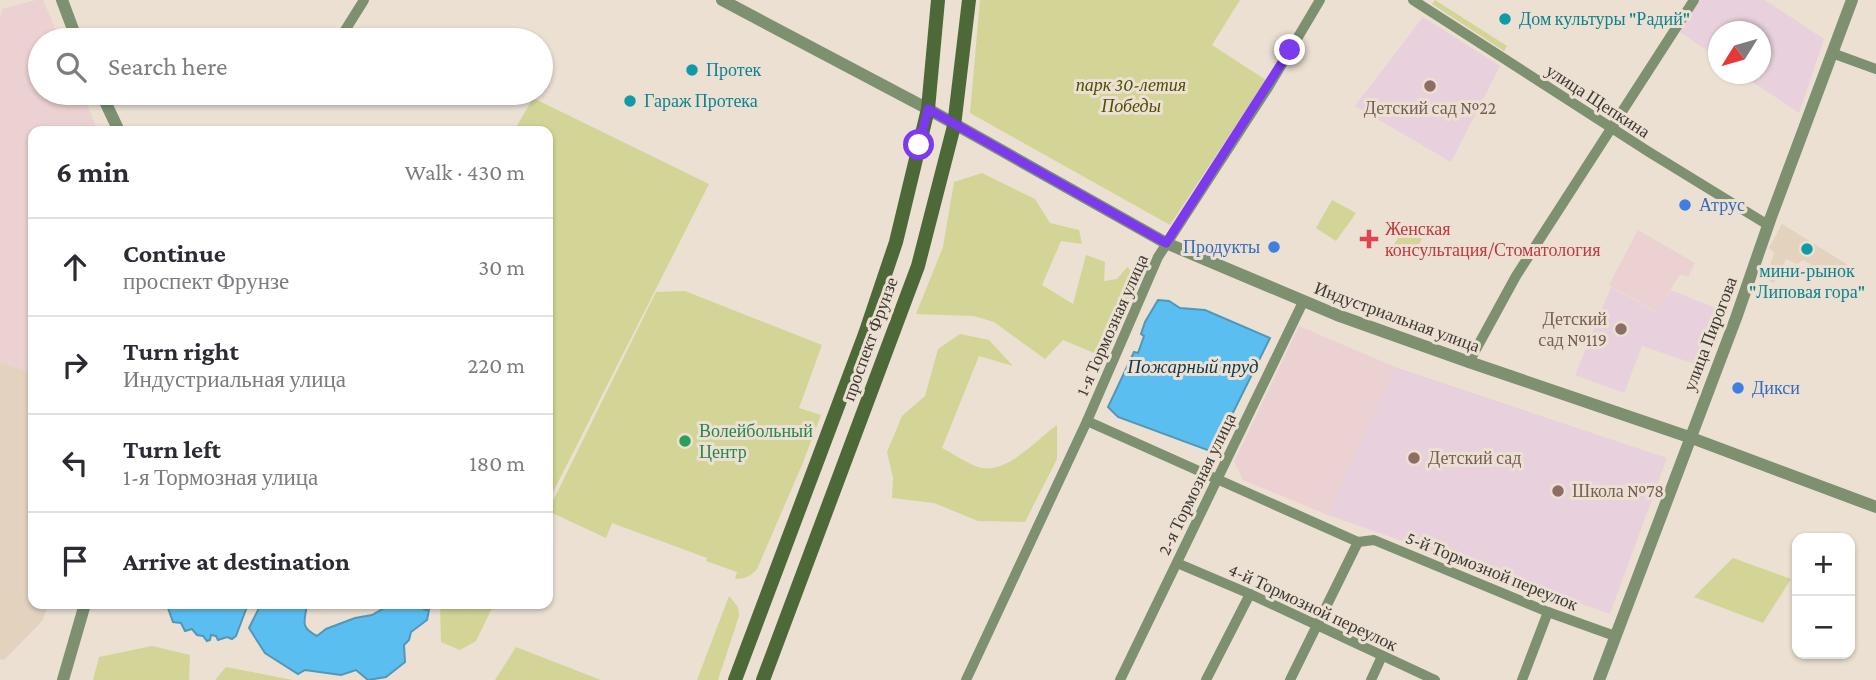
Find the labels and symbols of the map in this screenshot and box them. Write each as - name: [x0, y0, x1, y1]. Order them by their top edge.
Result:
- place label: Дом культуры "Радий": [1519, 9, 1690, 29]
- marker: Дом культуры "Радий": [1497, 11, 1513, 27]
- north arrow: [1708, 21, 1771, 84]
- route end: [1274, 34, 1305, 65]
- place label: Протек: [706, 60, 762, 80]
- street label: улица Щепкина: [1542, 60, 1654, 142]
- marker: Протек: [684, 62, 700, 78]
- park label: парк 30-летия Победы: [1076, 75, 1186, 116]
- marker: Детский сад №22: [1422, 78, 1438, 94]
- place label: Гараж Протека: [644, 91, 758, 111]
- marker: Гараж Протека: [622, 93, 638, 109]
- place label: Детский сад №22: [1364, 98, 1496, 118]
- route start: [903, 129, 934, 160]
- place label: Атрус: [1699, 195, 1745, 215]
- marker: Атрус: [1677, 197, 1693, 213]
- place label: Женская консультация/Стоматология: [1385, 219, 1601, 260]
- marker: Женская консультация/Стоматология: [1359, 229, 1379, 249]
- place label: Продукты: [1183, 237, 1260, 257]
- marker: Продукты: [1266, 239, 1282, 255]
- marker: мини-рынок "Липовая гора": [1799, 241, 1815, 257]
- street label: 1-я Тормозная улица: [1072, 251, 1152, 399]
- place label: мини-рынок "Липовая гора": [1749, 261, 1865, 302]
- street label: проспект Фрунзе: [838, 274, 902, 404]
- street label: улица Пирогова: [1679, 274, 1741, 394]
- street label: Индустриальная улица: [1312, 278, 1482, 356]
- place label: Детский сад №119: [1538, 309, 1607, 350]
- marker: Детский сад №119: [1613, 321, 1629, 337]
- water label: Пожарный пруд: [1126, 356, 1259, 377]
- place label: Дикси: [1752, 378, 1800, 398]
- marker: Дикси: [1730, 380, 1746, 396]
- street label: 2-я Тормозная улица: [1154, 410, 1240, 558]
- place label: Волейбольный Центр: [699, 421, 813, 462]
- marker: Волейбольный Центр: [677, 433, 693, 449]
- place label: Детский сад: [1428, 448, 1521, 468]
- marker: Детский сад: [1406, 450, 1422, 466]
- place label: Школа №78: [1572, 481, 1664, 501]
- marker: Школа №78: [1550, 483, 1566, 499]
- street label: 5-й Тормозной переулок: [1403, 527, 1581, 615]
- street label: 4-й Тормозной переулок: [1225, 559, 1401, 655]

